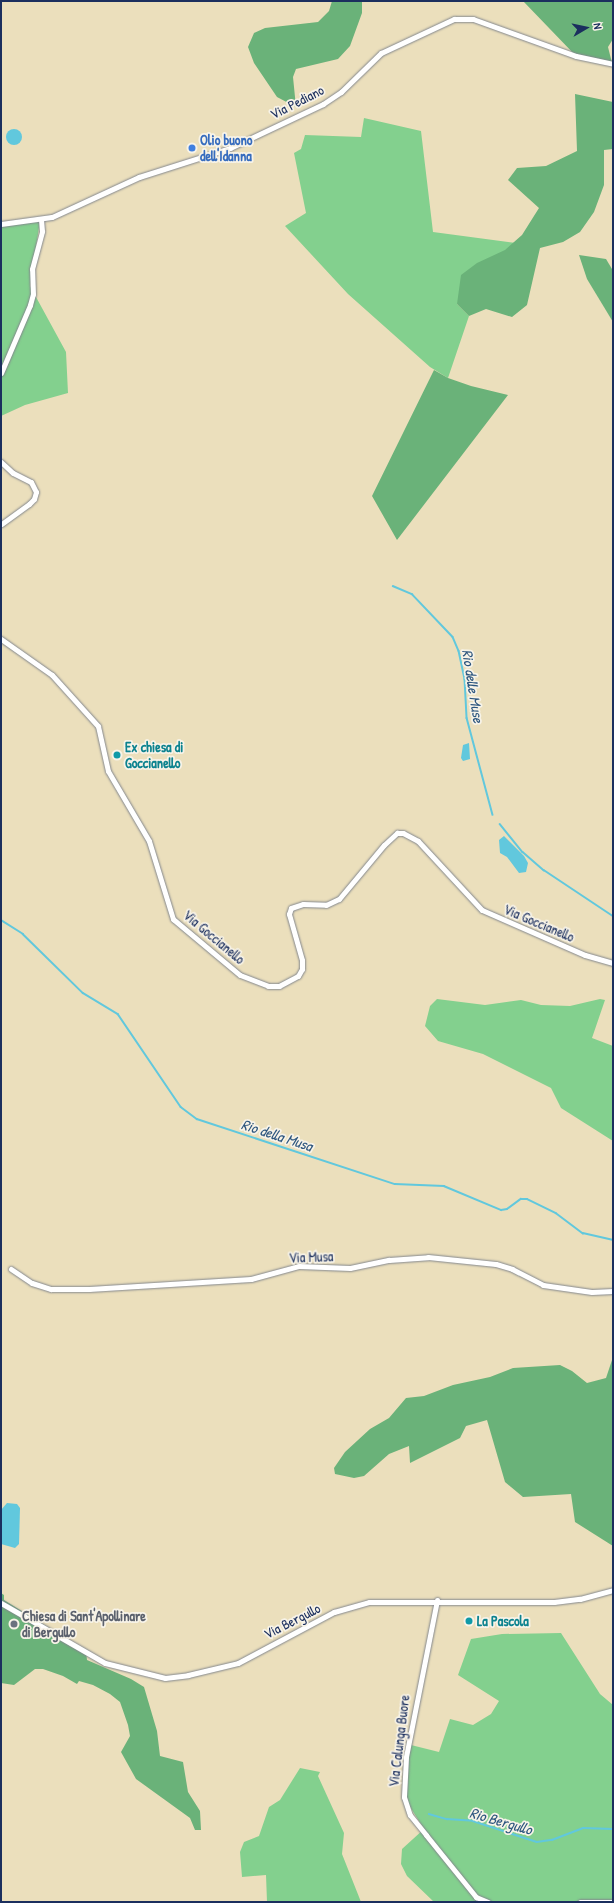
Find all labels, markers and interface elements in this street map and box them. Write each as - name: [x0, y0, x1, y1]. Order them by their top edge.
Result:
- north arrow: [566, 8, 606, 48]
- text: N: [590, 22, 605, 30]
- street label: Via Pediano: [267, 81, 327, 123]
- place label: Olio buono dell'Idanna: [200, 132, 252, 164]
- marker: Olio buono dell'Idanna: [187, 143, 197, 153]
- water label: Rio delle Muse: [458, 648, 488, 724]
- place label: Ex chiesa di Goccianello: [125, 739, 183, 772]
- marker: Ex chiesa di Goccianello: [112, 750, 122, 760]
- street label: Via Goccianello: [501, 901, 577, 945]
- street label: Via Goccianello: [180, 906, 248, 968]
- water label: Rio della Musa: [239, 1115, 315, 1155]
- street label: Via Musa: [288, 1248, 334, 1266]
- street label: Via Bergullo: [261, 1600, 323, 1642]
- place label: Chiesa di Sant'Apollinare di Bergullo: [22, 1608, 146, 1640]
- place label: La Pascola: [477, 1613, 529, 1629]
- marker: La Pascola: [464, 1616, 474, 1626]
- marker: Chiesa di Sant'Apollinare di Bergullo: [9, 1619, 19, 1629]
- street label: Via Calunga Buore: [385, 1694, 413, 1788]
- water label: Rio Bergullo: [468, 1804, 534, 1838]

